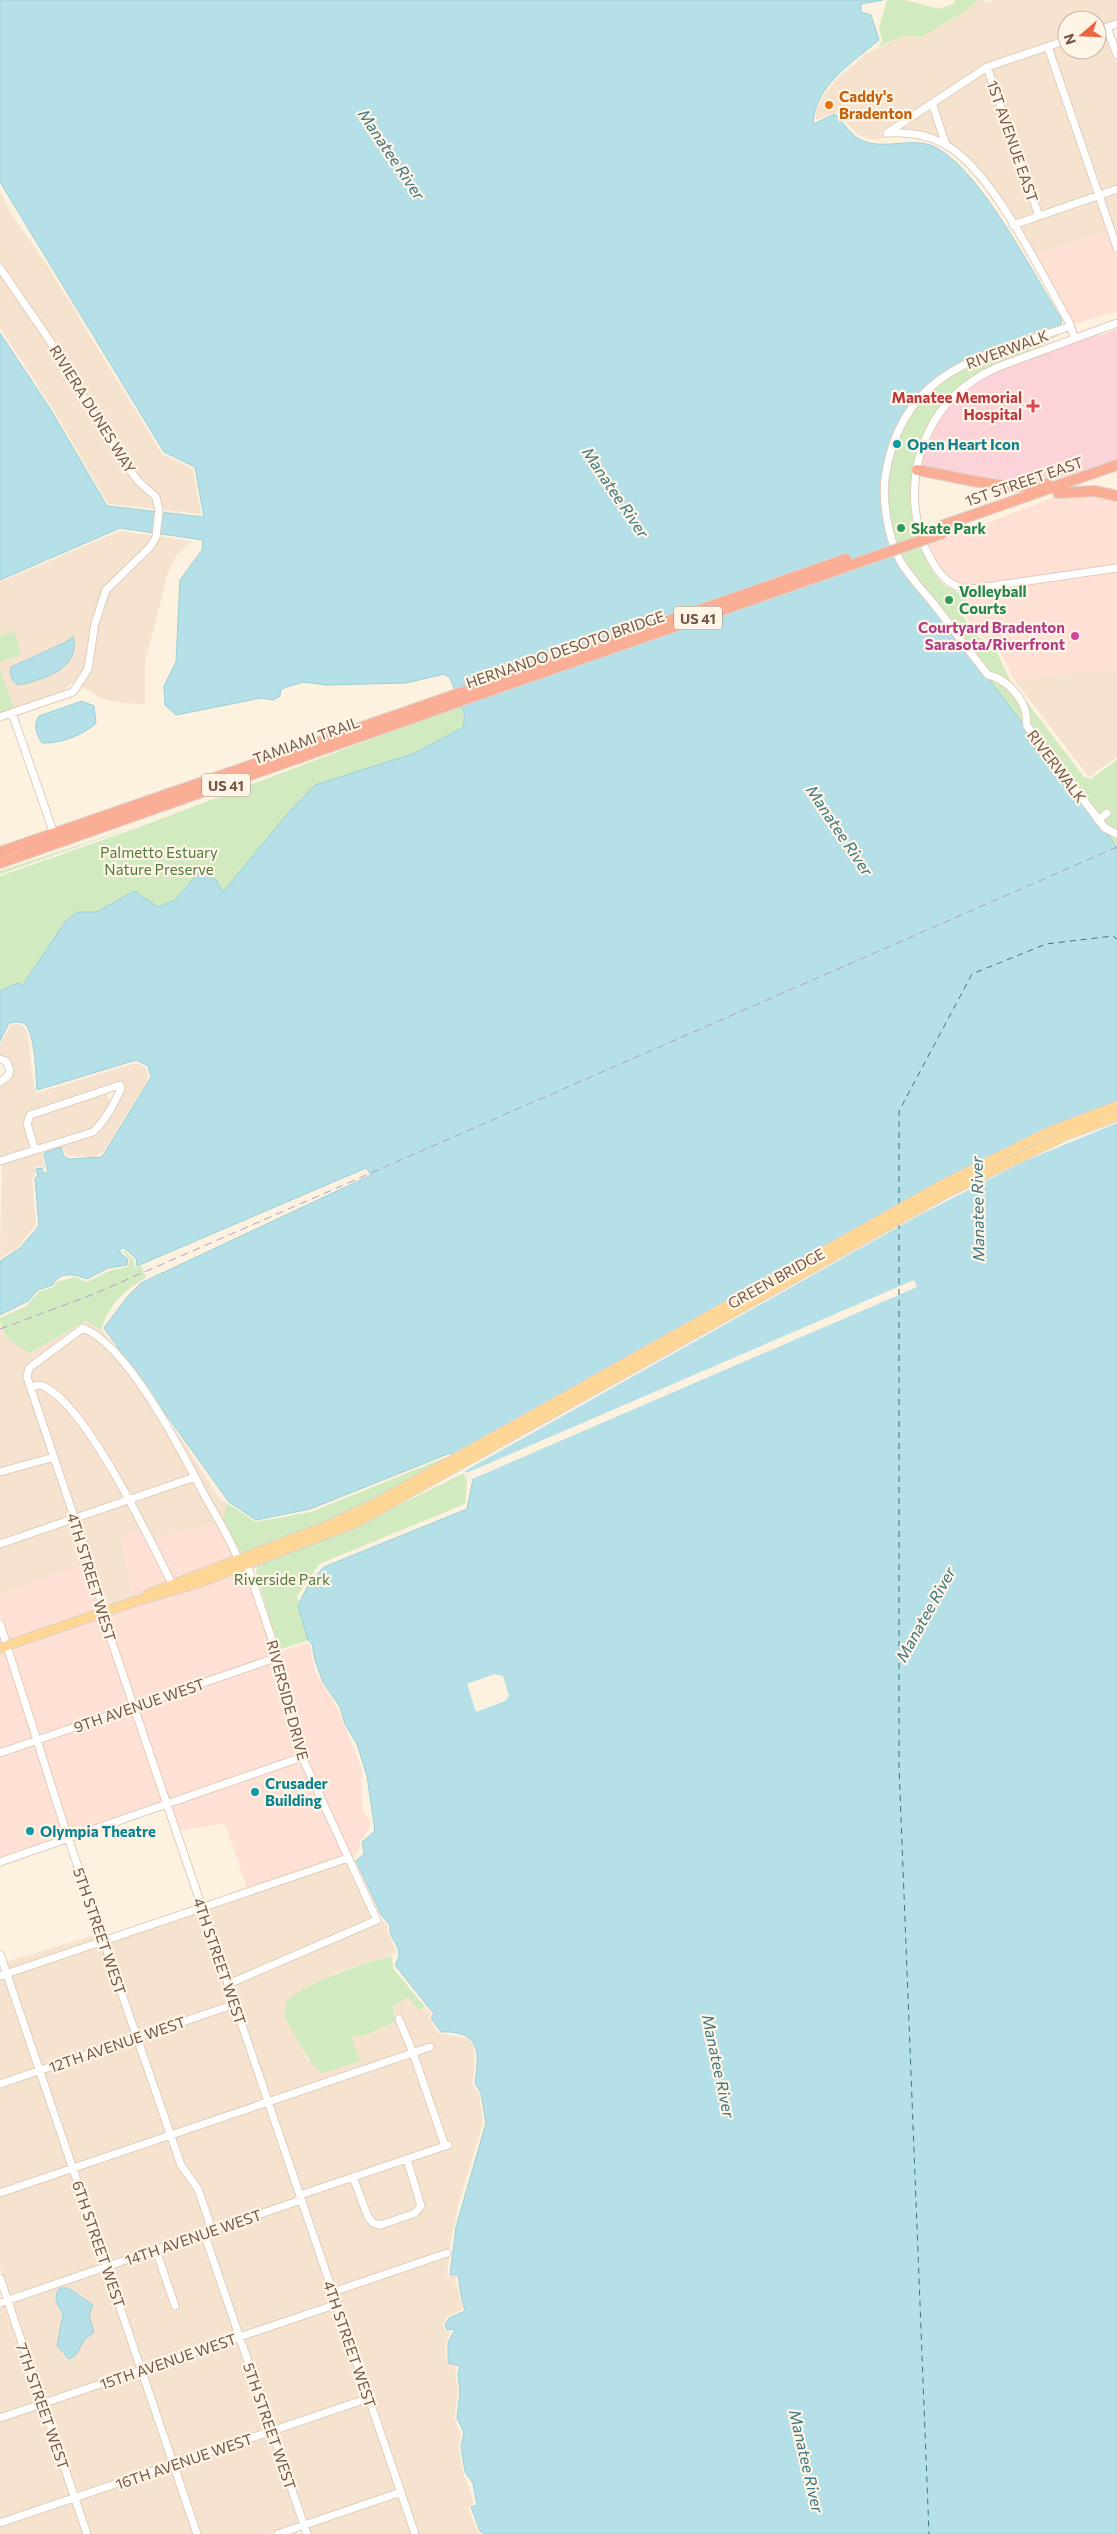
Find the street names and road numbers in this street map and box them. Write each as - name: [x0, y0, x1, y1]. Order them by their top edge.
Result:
- street label: 1ST AVENUE EAST: [984, 78, 1042, 205]
- street label: RIVERWALK: [963, 326, 1051, 372]
- street label: RIVIERA DUNES WAY: [46, 342, 140, 477]
- street label: 1ST STREET EAST: [963, 452, 1086, 510]
- street label: HERNANDO DESOTO BRIDGE: [463, 606, 667, 692]
- road number: US 41: [674, 606, 722, 630]
- street label: TAMIAMI TRAIL: [250, 712, 362, 768]
- street label: RIVERWALK: [1024, 726, 1090, 806]
- road number: US 41: [202, 774, 250, 796]
- street label: GREEN BRIDGE: [724, 1244, 828, 1312]
- street label: 4TH STREET WEST: [64, 1511, 120, 1644]
- street label: RIVERSIDE DRIVE: [263, 1638, 313, 1762]
- street label: 9TH AVENUE WEST: [71, 1674, 207, 1736]
- street label: 5TH STREET WEST: [70, 1865, 130, 1997]
- street label: 4TH STREET WEST: [190, 1895, 250, 2027]
- street label: 12TH AVENUE WEST: [46, 2012, 188, 2076]
- street label: 6TH STREET WEST: [69, 2178, 129, 2310]
- street label: 14TH AVENUE WEST: [122, 2205, 264, 2269]
- street label: 4TH STREET WEST: [320, 2278, 380, 2410]
- street label: 15TH AVENUE WEST: [97, 2329, 239, 2393]
- street label: 7TH STREET WEST: [13, 2340, 73, 2472]
- street label: 5TH STREET WEST: [240, 2360, 300, 2492]
- street label: 16TH AVENUE WEST: [113, 2429, 255, 2493]

